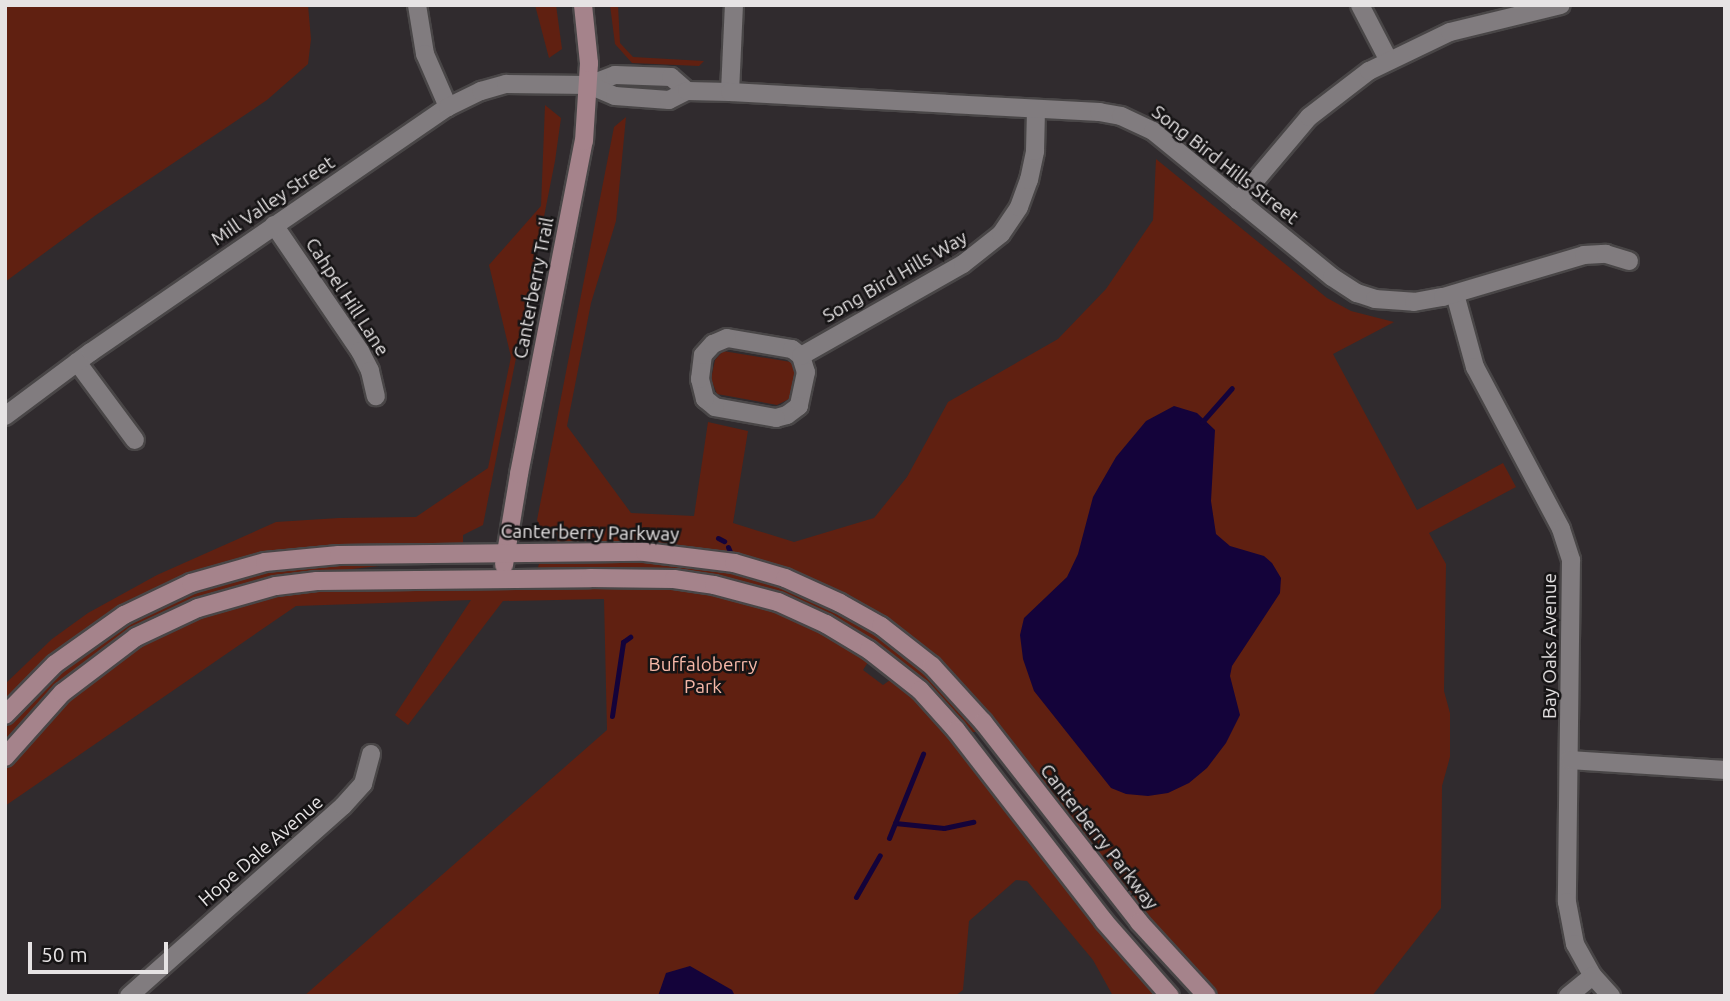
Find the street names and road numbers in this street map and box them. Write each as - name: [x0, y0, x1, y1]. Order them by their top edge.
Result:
- street label: Song Bird Hills Street: [1147, 101, 1303, 229]
- street label: Mill Valley Street: [207, 151, 339, 251]
- street label: Canterberry Trail: [509, 215, 559, 361]
- street label: Song Bird Hills Way: [819, 226, 971, 328]
- street label: Cahpel Hill Lane: [300, 234, 394, 360]
- street label: Canterberry Parkway: [500, 520, 680, 546]
- street label: Bay Oaks Avenue: [1539, 573, 1561, 719]
- street label: Canterberry Parkway: [1035, 760, 1163, 914]
- street label: Hope Dale Avenue: [194, 791, 328, 911]

